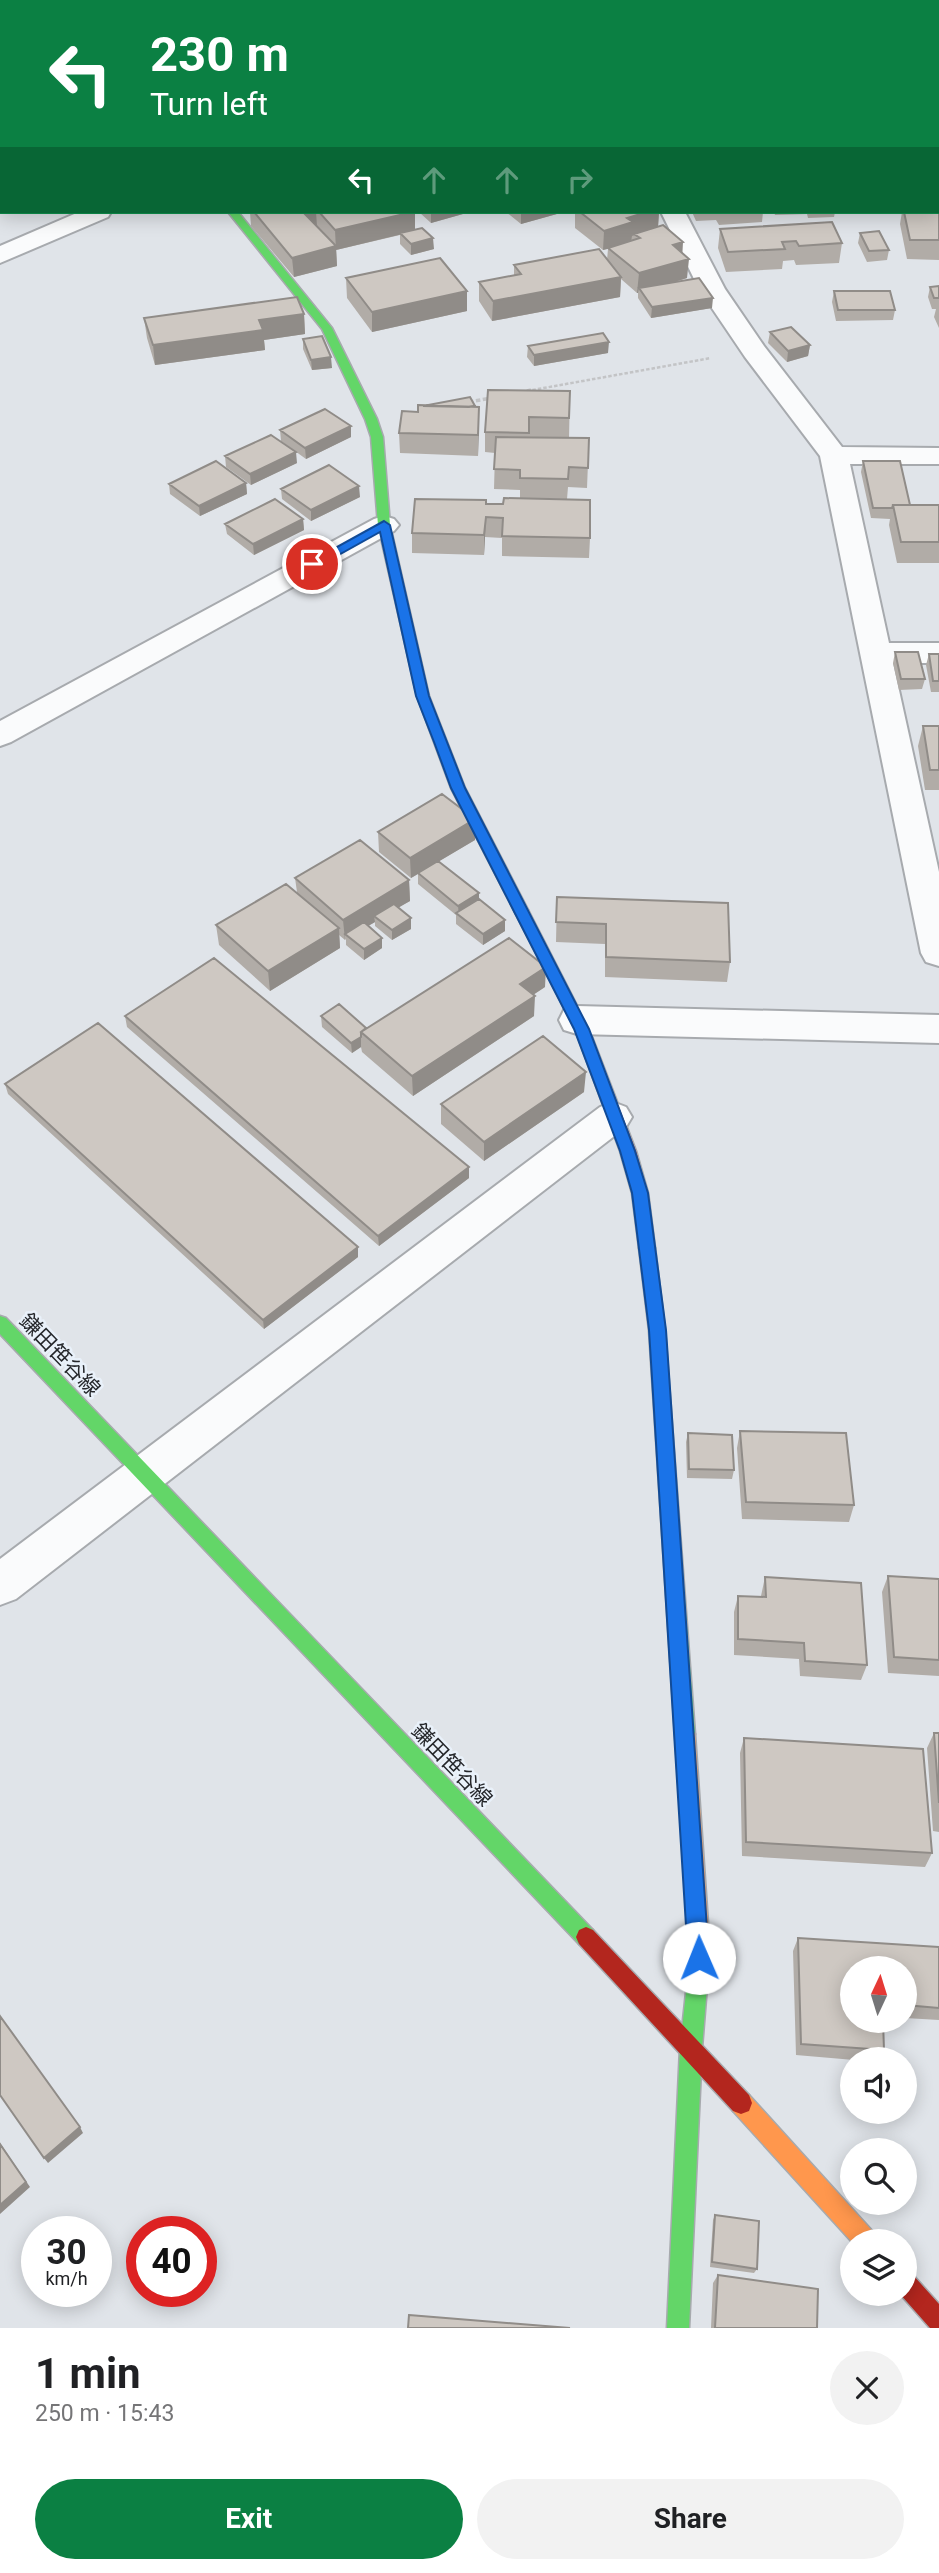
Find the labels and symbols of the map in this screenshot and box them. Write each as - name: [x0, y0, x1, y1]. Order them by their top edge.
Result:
- pin: [282, 534, 342, 594]
- street label: 鎌田笹谷線: [15, 1309, 105, 1401]
- street label: 鎌田笹谷線: [407, 1719, 497, 1811]
- position arrow: [662, 1921, 736, 1995]
- north arrow: [840, 1956, 917, 2034]
- speed limit sign: 40: [126, 2216, 217, 2307]

